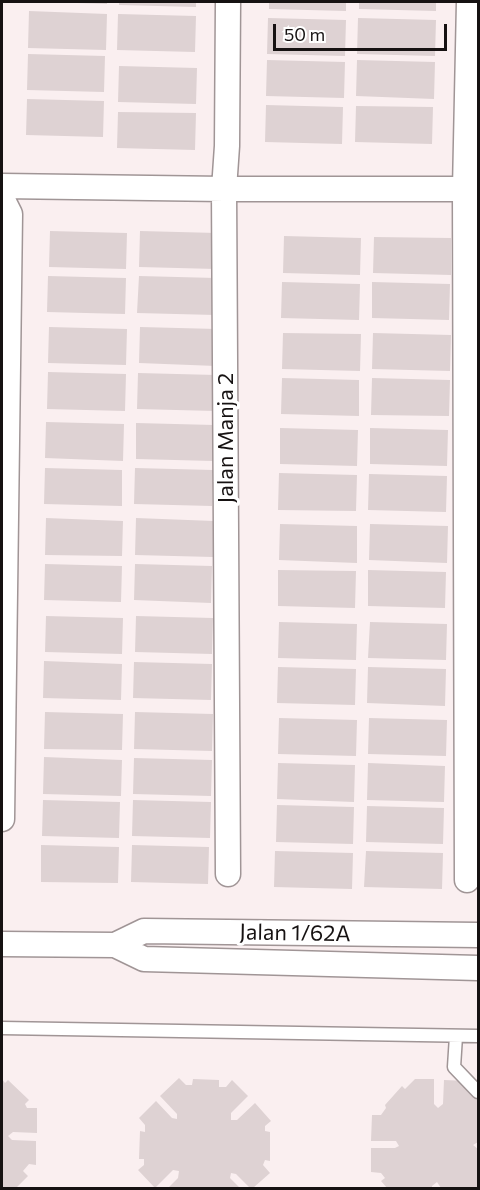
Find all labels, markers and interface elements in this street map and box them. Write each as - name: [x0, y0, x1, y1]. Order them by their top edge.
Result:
- scale bar: [276, 12, 450, 50]
- text: 50 m: [284, 23, 325, 45]
- street label: Jalan Manja 2: [213, 373, 239, 503]
- street label: Jalan 1/62A: [239, 919, 351, 947]

